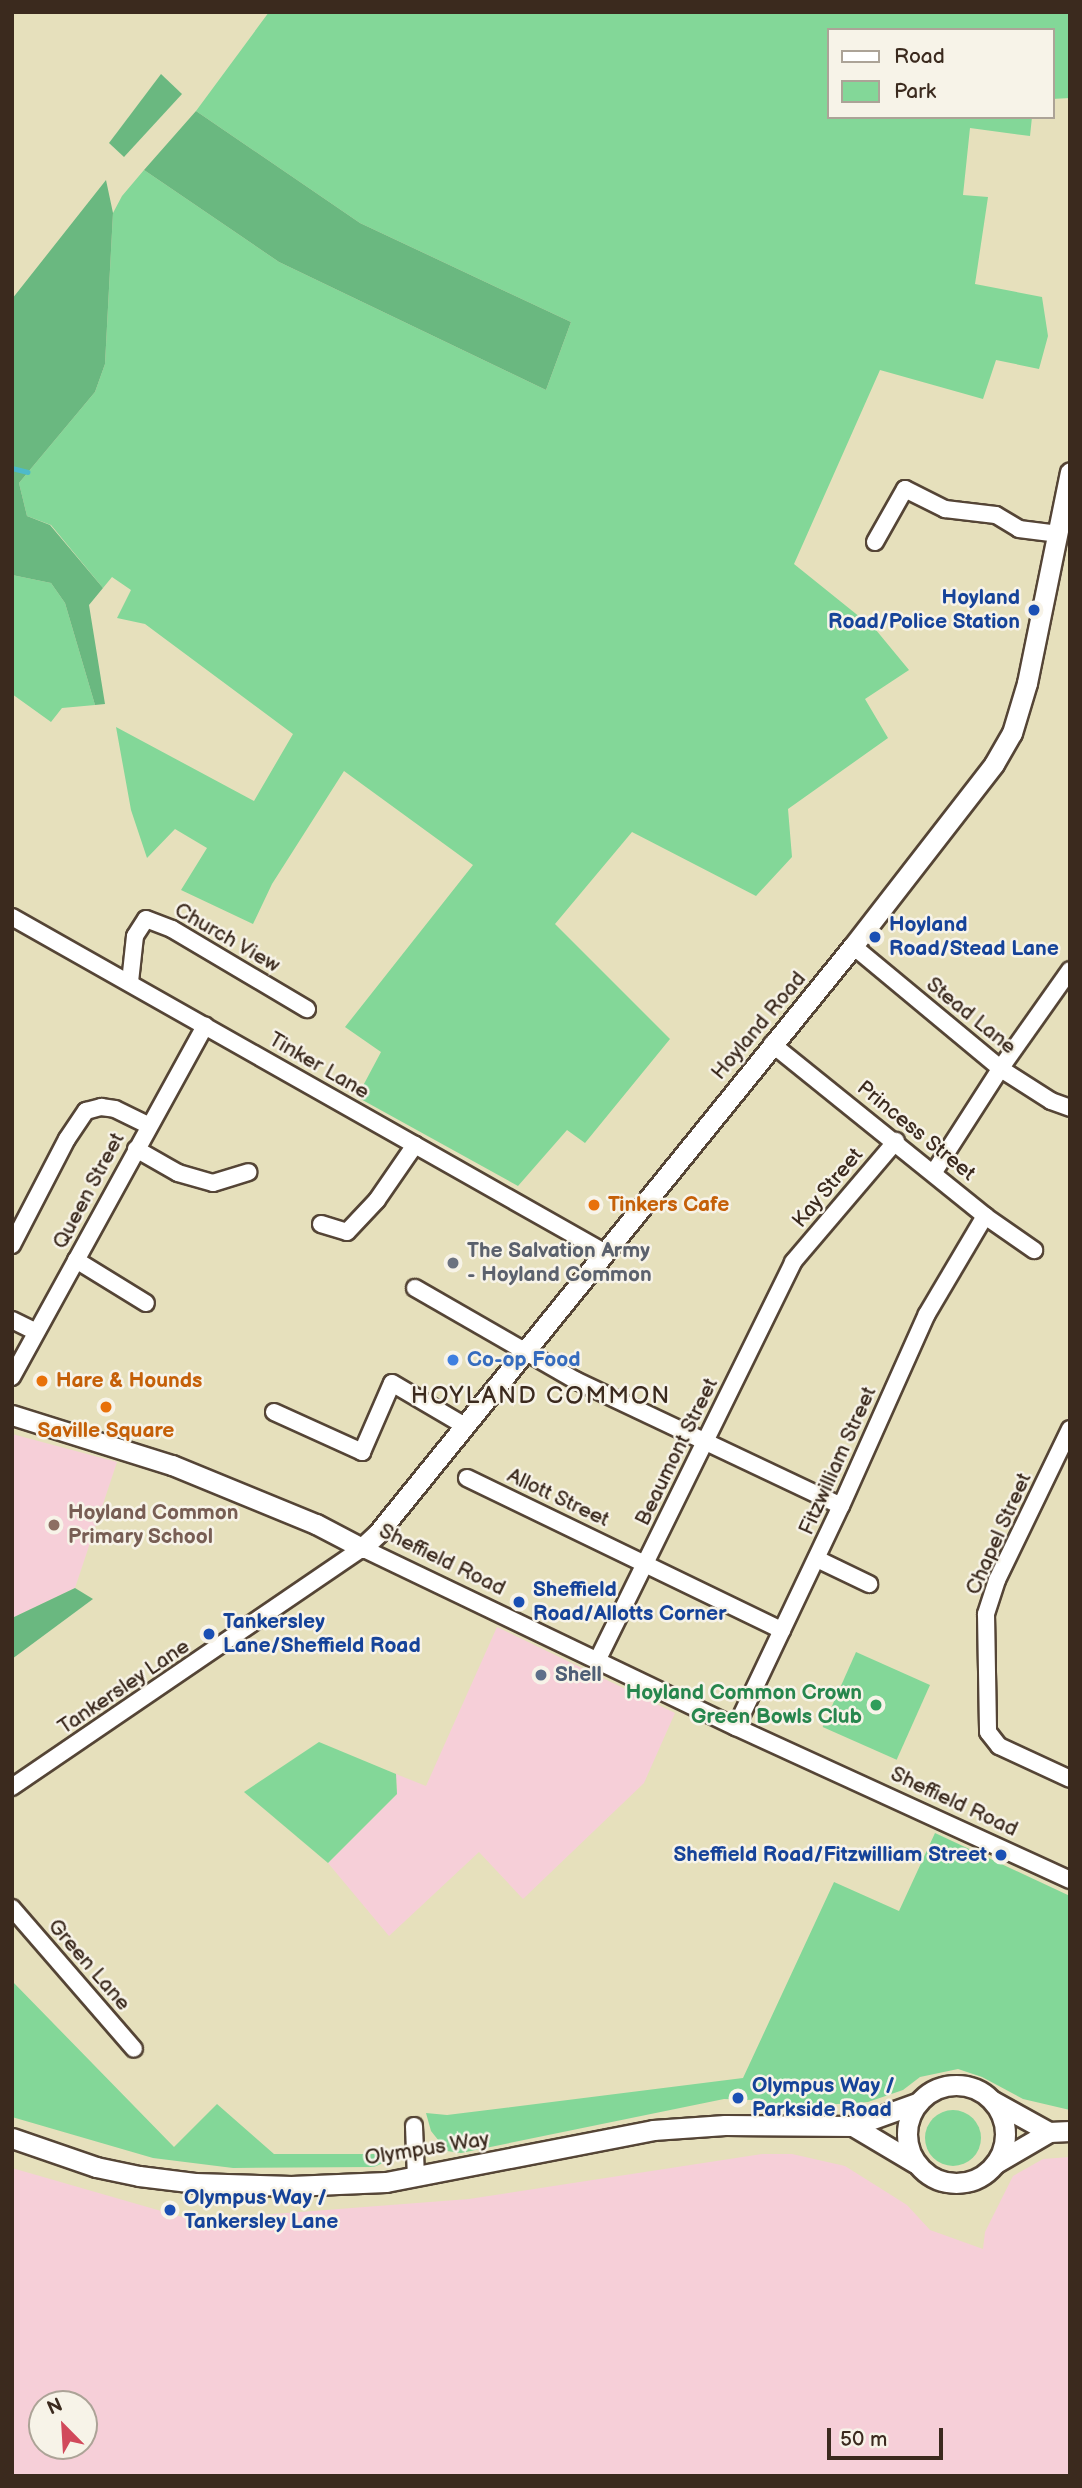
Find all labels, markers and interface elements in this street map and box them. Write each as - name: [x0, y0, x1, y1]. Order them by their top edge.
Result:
- legend: [827, 28, 1054, 119]
- text: Road: [894, 44, 945, 69]
- text: Park: [894, 79, 936, 104]
- place label: Hoyland Road/Police Station: [828, 585, 1020, 635]
- marker: Hoyland Road/Police Station: [1026, 602, 1042, 618]
- street label: Church View: [170, 898, 284, 978]
- place label: Hoyland Road/Stead Lane: [889, 912, 1059, 962]
- marker: Hoyland Road/Stead Lane: [867, 929, 883, 945]
- street label: Hoyland Road: [707, 967, 811, 1085]
- street label: Stead Lane: [921, 972, 1021, 1060]
- street label: Tinker Lane: [264, 1027, 374, 1105]
- street label: Princess Street: [852, 1075, 980, 1187]
- street label: Queen Street: [48, 1129, 130, 1253]
- street label: Kay Street: [787, 1142, 869, 1234]
- place label: Tinkers Cafe: [608, 1192, 729, 1218]
- marker: Tinkers Cafe: [586, 1197, 602, 1213]
- place label: The Salvation Army - Hoyland Common: [467, 1238, 652, 1288]
- marker: The Salvation Army - Hoyland Common: [445, 1255, 461, 1271]
- place label: Co-op Food: [467, 1347, 580, 1373]
- marker: Co-op Food: [445, 1352, 461, 1368]
- place label: Hare & Hounds: [56, 1368, 202, 1394]
- marker: Hare & Hounds: [34, 1373, 50, 1389]
- street label: Beaumont Street: [630, 1374, 724, 1530]
- district label: HOYLAND COMMON: [413, 1382, 669, 1410]
- street label: Fitzwilliam Street: [794, 1383, 882, 1539]
- marker: Saville Square: [98, 1399, 114, 1415]
- place label: Saville Square: [38, 1418, 174, 1444]
- street label: Allott Street: [503, 1463, 613, 1533]
- street label: Chapel Street: [961, 1469, 1037, 1599]
- place label: Hoyland Common Primary School: [68, 1500, 238, 1550]
- marker: Hoyland Common Primary School: [46, 1517, 62, 1533]
- street label: Sheffield Road: [375, 1519, 509, 1601]
- place label: Sheffield Road/Allotts Corner: [533, 1577, 727, 1627]
- marker: Sheffield Road/Allotts Corner: [511, 1594, 527, 1610]
- place label: Tankersley Lane/Sheffield Road: [223, 1609, 421, 1659]
- marker: Tankersley Lane/Sheffield Road: [201, 1626, 217, 1642]
- street label: Tankersley Lane: [53, 1633, 195, 1741]
- place label: Shell: [555, 1662, 602, 1688]
- marker: Shell: [533, 1667, 549, 1683]
- place label: Hoyland Common Crown Green Bowls Club: [626, 1680, 862, 1730]
- marker: Hoyland Common Crown Green Bowls Club: [868, 1697, 884, 1713]
- street label: Sheffield Road: [887, 1762, 1021, 1842]
- place label: Sheffield Road/Fitzwilliam Street: [673, 1842, 987, 1868]
- marker: Sheffield Road/Fitzwilliam Street: [993, 1847, 1009, 1863]
- street label: Green Lane: [42, 1914, 136, 2016]
- place label: Olympus Way / Parkside Road: [752, 2073, 896, 2123]
- marker: Olympus Way / Parkside Road: [730, 2090, 746, 2106]
- street label: Olympus Way: [363, 2127, 491, 2171]
- place label: Olympus Way / Tankersley Lane: [184, 2185, 339, 2235]
- marker: Olympus Way / Tankersley Lane: [162, 2202, 178, 2218]
- north arrow: [28, 2390, 98, 2460]
- text: N: [44, 2394, 66, 2421]
- scale bar: [830, 2414, 946, 2458]
- text: 50 m: [840, 2427, 887, 2452]

